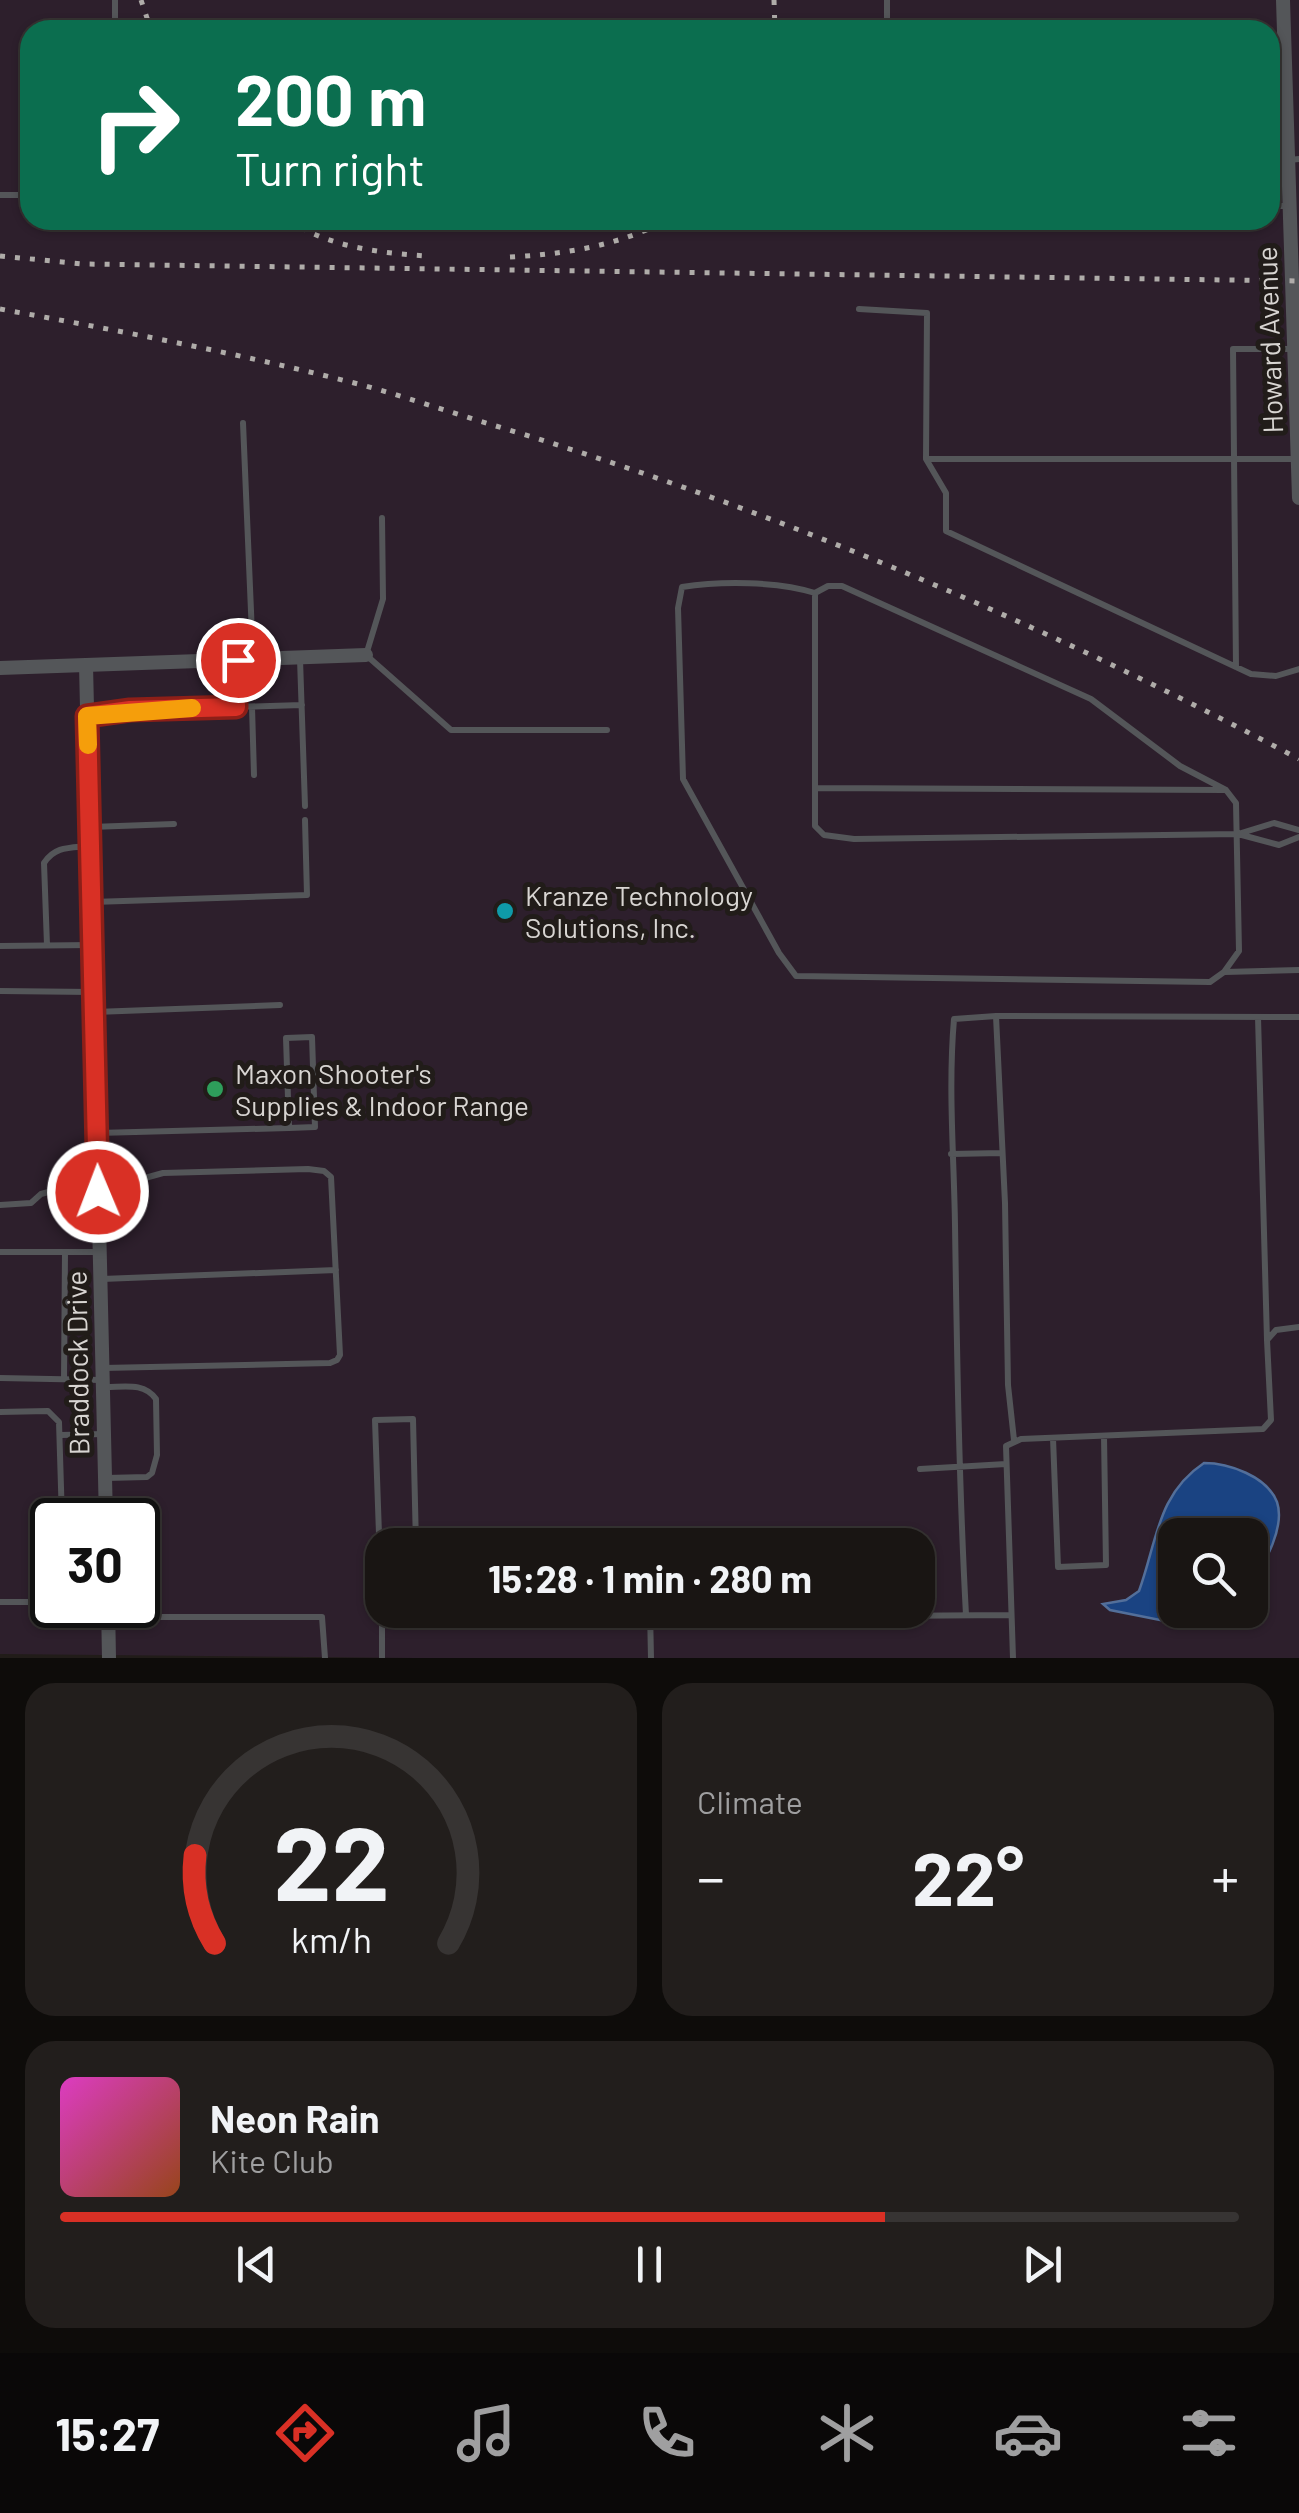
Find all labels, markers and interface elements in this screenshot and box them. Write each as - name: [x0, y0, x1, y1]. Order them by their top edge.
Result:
- text: 200 m: [235, 56, 426, 140]
- icon: right: [70, 60, 200, 190]
- text: Turn right: [235, 141, 425, 195]
- street label: Howard Avenue: [1249, 246, 1289, 434]
- pin: [196, 618, 281, 703]
- icon: arrive: [211, 633, 266, 688]
- place label: Kranze Technology Solutions, Inc.: [525, 878, 753, 944]
- marker: Kranze Technology Solutions, Inc.: [494, 900, 516, 922]
- place label: Maxon Shooter's Supplies & Indoor Range: [235, 1056, 529, 1122]
- marker: Maxon Shooter's Supplies & Indoor Range: [204, 1078, 226, 1100]
- position arrow: [46, 1140, 150, 1244]
- street label: Braddock Drive: [58, 1271, 96, 1455]
- speed limit sign: 30: [30, 1498, 160, 1628]
- map controls: [1158, 1518, 1268, 1628]
- button: search: [1158, 1518, 1268, 1628]
- text: 15:28 · 1 min · 280 m: [488, 1555, 812, 1601]
- text: Climate: [697, 1782, 803, 1820]
- text: 22: [273, 1797, 389, 1922]
- text: 22°: [912, 1831, 1024, 1921]
- text: −: [697, 1843, 725, 1909]
- text: +: [1211, 1843, 1239, 1909]
- text: km/h: [291, 1917, 371, 1960]
- text: Neon Rain: [210, 2095, 379, 2141]
- text: Kite Club: [210, 2141, 334, 2179]
- icon: previous: [229, 2237, 284, 2292]
- icon: pause: [622, 2237, 677, 2292]
- icon: next: [1015, 2237, 1070, 2292]
- icon: directions: [270, 2398, 340, 2468]
- icon: music: [451, 2398, 521, 2468]
- icon: phone: [632, 2398, 702, 2468]
- icon: climate: [812, 2398, 882, 2468]
- icon: car: [993, 2398, 1063, 2468]
- icon: filters: [1174, 2398, 1244, 2468]
- text: 15:27: [55, 2406, 159, 2460]

